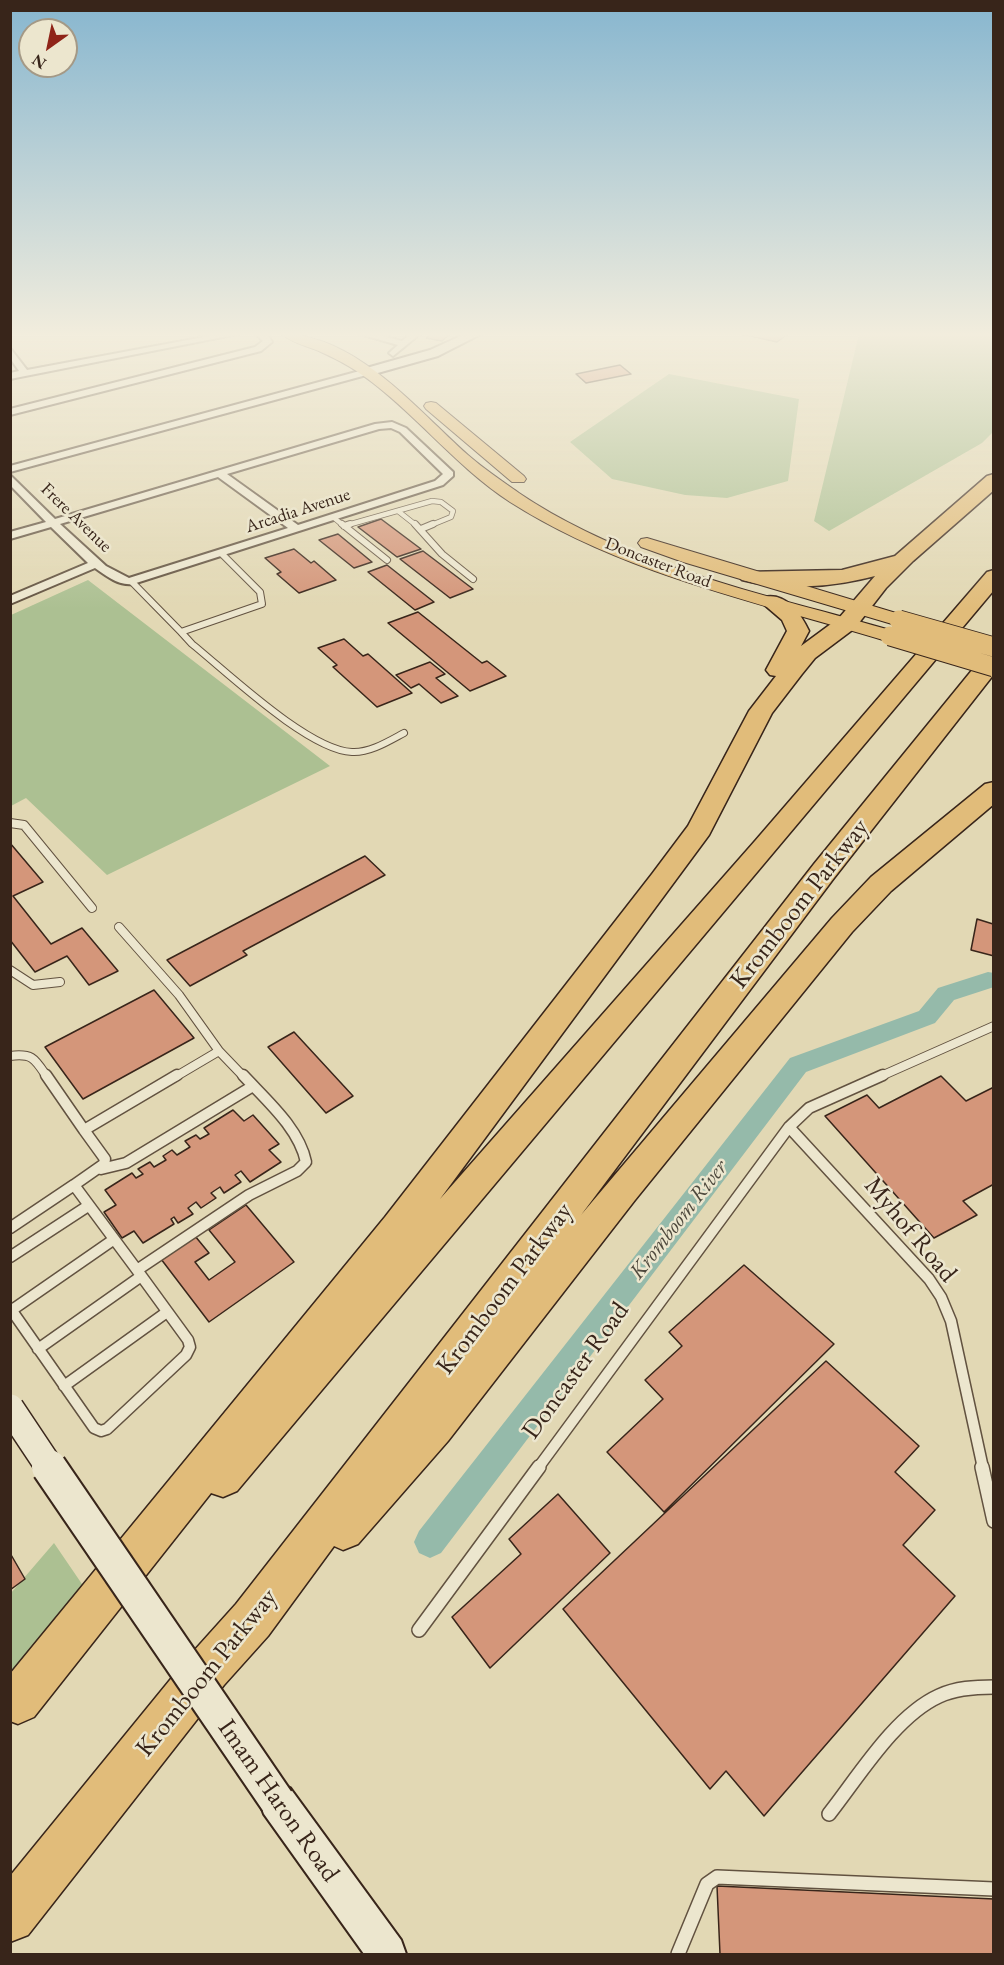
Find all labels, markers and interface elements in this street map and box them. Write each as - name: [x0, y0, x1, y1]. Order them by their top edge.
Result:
- north arrow: [18, 18, 78, 78]
- text: N: [28, 50, 50, 74]
- street label: Frere Avenue: [36, 479, 116, 557]
- street label: Arcadia Avenue: [243, 484, 353, 538]
- street label: Doncaster Road: [602, 533, 714, 593]
- street label: Kromboom Parkway: [724, 813, 876, 995]
- water label: Kromboom River: [624, 1155, 734, 1285]
- street label: Myhof Road: [857, 1171, 963, 1289]
- street label: Kromboom Parkway: [430, 1197, 580, 1381]
- street label: Doncaster Road: [516, 1296, 636, 1446]
- street label: Kromboom Parkway: [130, 1583, 284, 1763]
- street label: Imam Haron Road: [210, 1714, 346, 1888]

